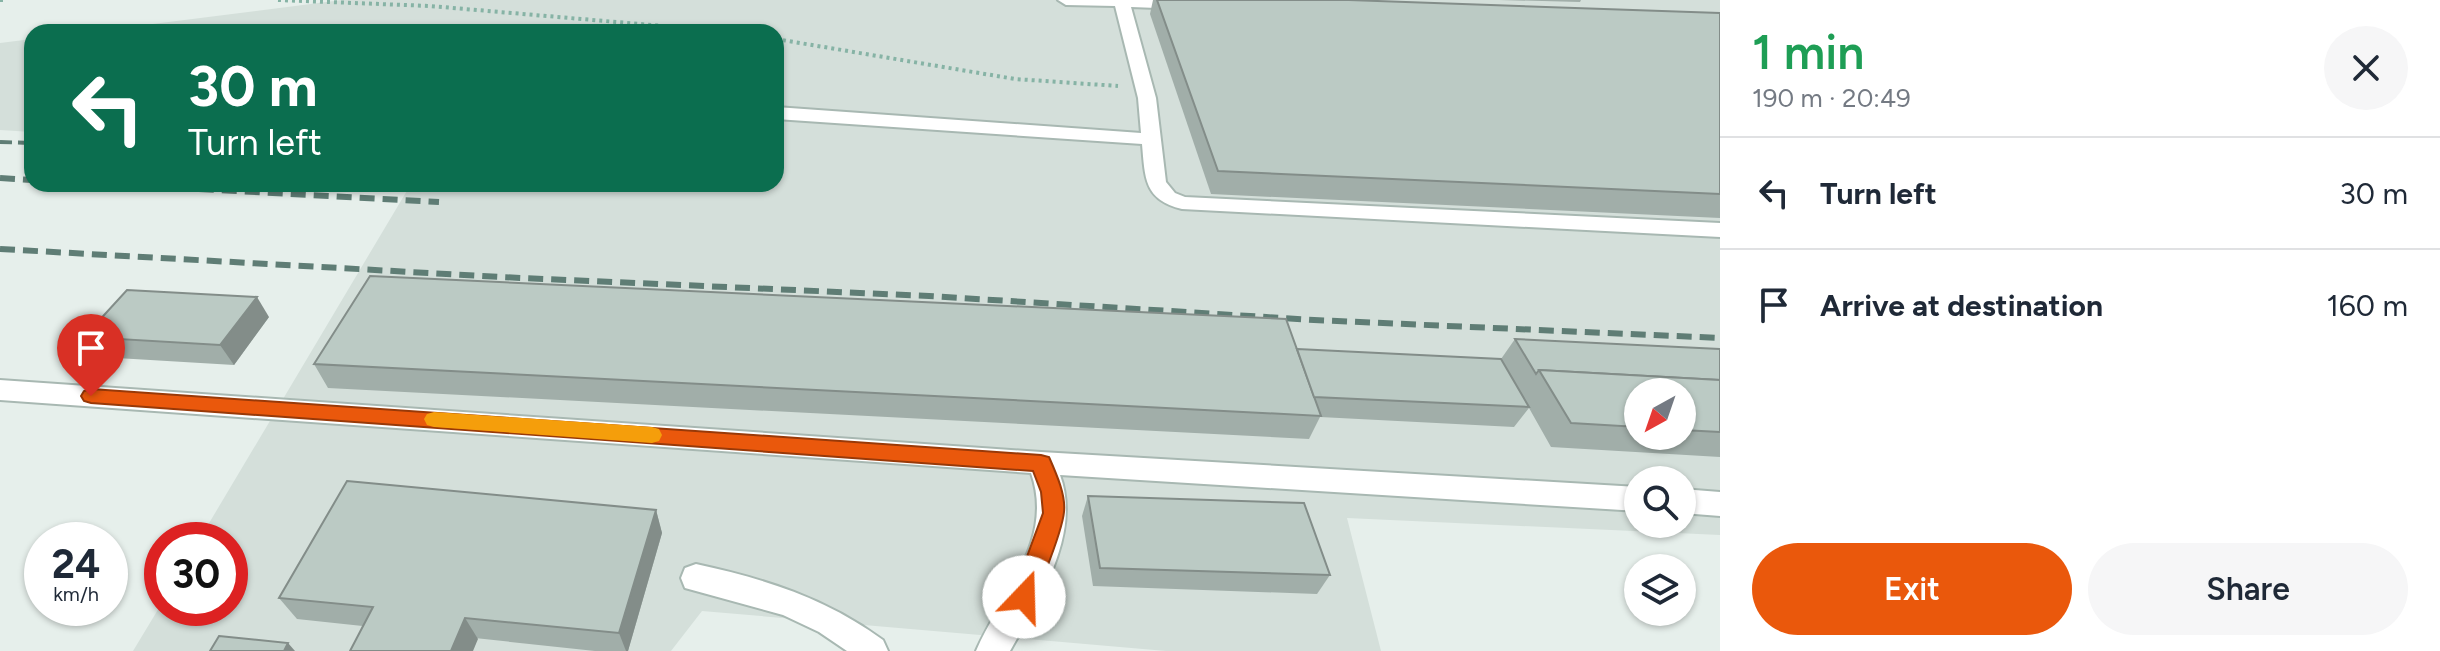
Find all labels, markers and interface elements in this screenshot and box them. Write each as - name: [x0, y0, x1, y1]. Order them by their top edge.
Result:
- text: 1 min: [1752, 23, 1864, 81]
- button: close: [2324, 26, 2408, 110]
- text: 30 m: [188, 53, 318, 120]
- icon: left: [56, 56, 160, 160]
- text: 190 m · 20:49: [1752, 82, 1911, 114]
- text: Turn left: [188, 121, 322, 164]
- icon: left: [1752, 171, 1796, 215]
- text: Turn left: [1820, 175, 1937, 212]
- text: 30 m: [2340, 175, 2408, 212]
- icon: arrive: [1752, 283, 1796, 327]
- text: Arrive at destination: [1820, 287, 2103, 324]
- text: 160 m: [2326, 287, 2408, 324]
- pin: [57, 314, 125, 396]
- icon: arrive: [69, 326, 113, 370]
- north arrow: [1624, 378, 1696, 450]
- map controls: [1624, 378, 1696, 626]
- button: search: [1624, 466, 1696, 538]
- speed limit sign: 30: [144, 522, 248, 626]
- text: 24: [52, 540, 100, 588]
- button: Exit: [1752, 543, 2072, 635]
- button: Share: [2088, 543, 2408, 635]
- button: layers: [1624, 554, 1696, 626]
- position arrow: [982, 555, 1066, 639]
- text: km/h: [53, 582, 99, 606]

